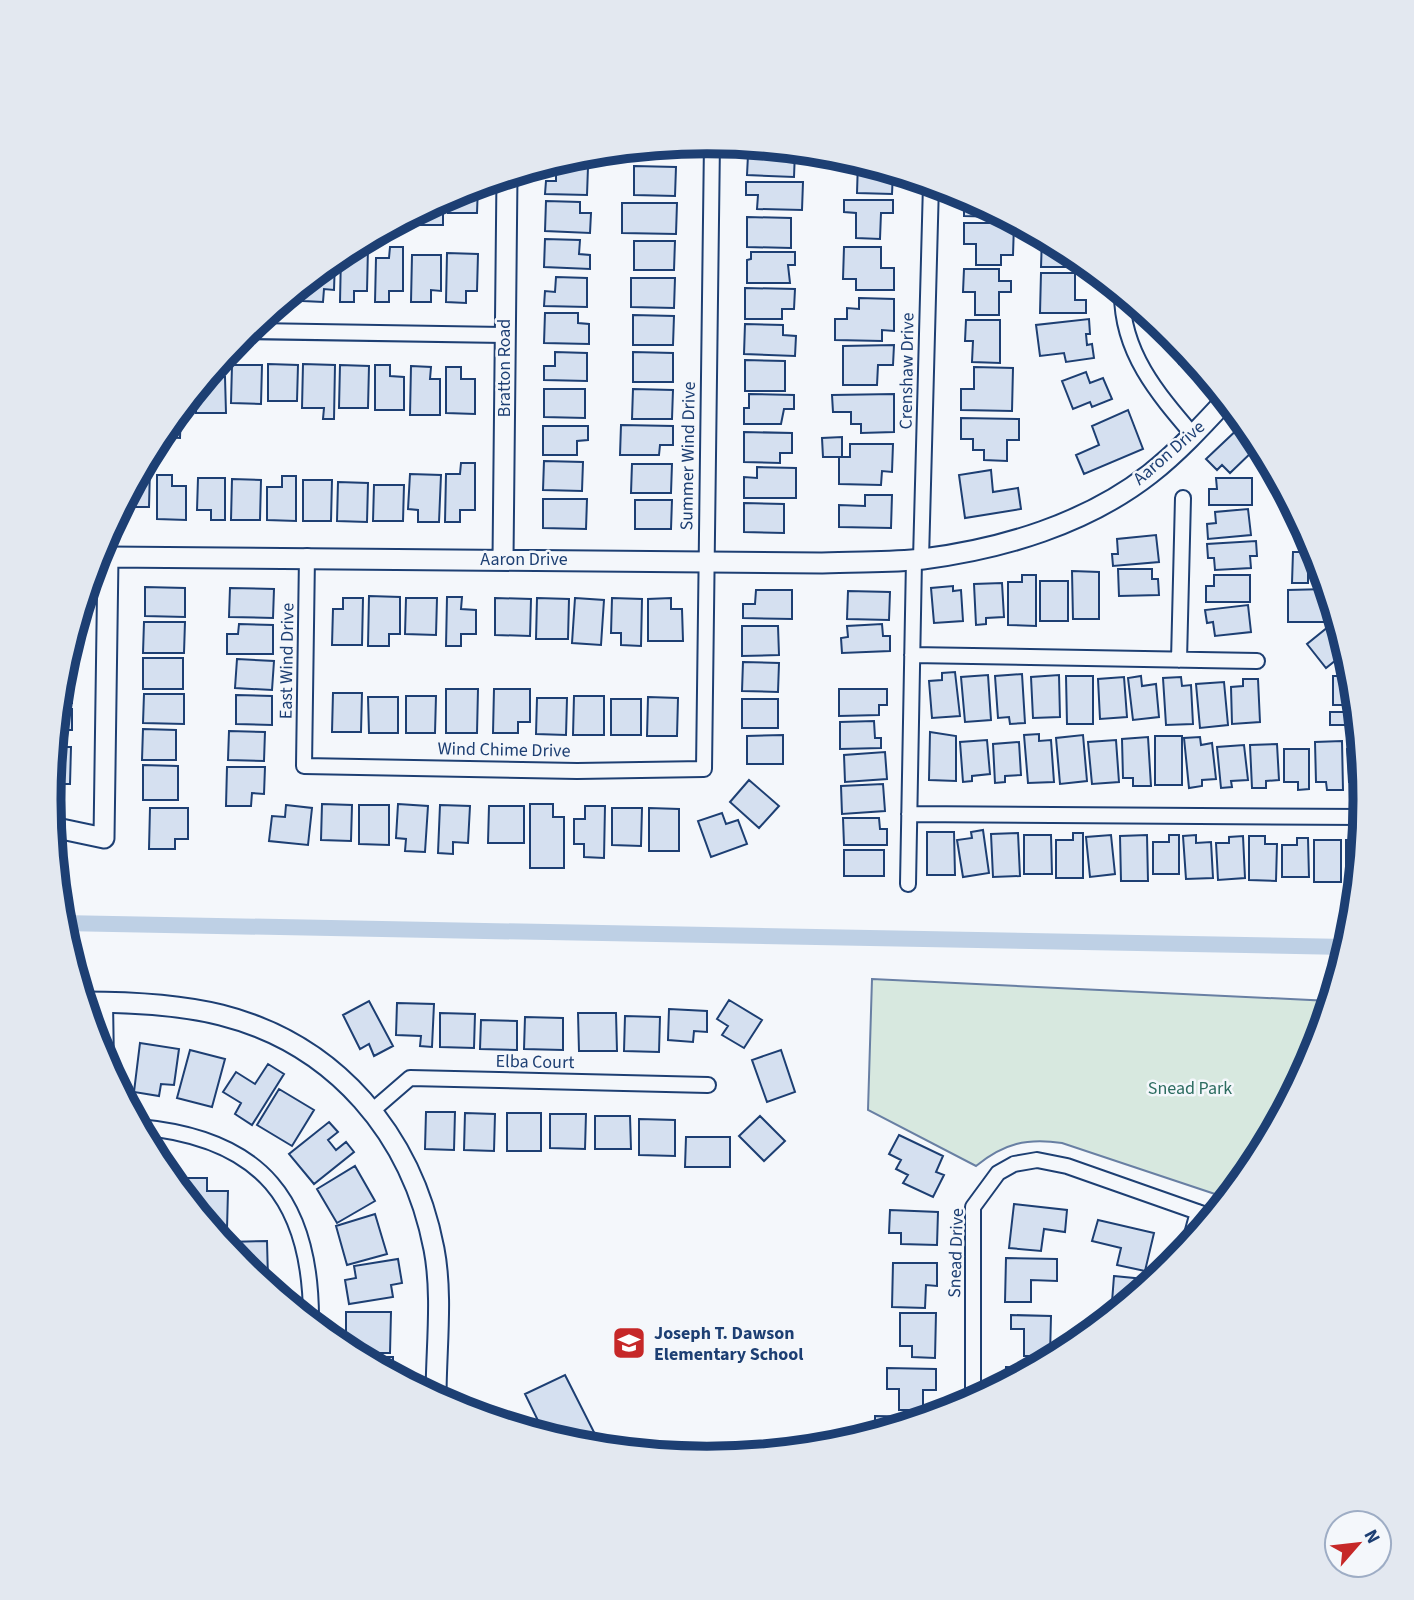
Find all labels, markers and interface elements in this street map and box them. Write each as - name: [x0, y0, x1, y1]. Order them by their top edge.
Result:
- street label: Crenshaw Drive: [893, 312, 921, 430]
- street label: Bratton Road: [492, 319, 517, 417]
- street label: Summer Wind Drive: [674, 381, 702, 531]
- street label: Aaron Drive: [1128, 415, 1210, 491]
- street label: Aaron Drive: [480, 547, 568, 572]
- street label: East Wind Drive: [273, 602, 301, 719]
- street label: Wind Chime Drive: [437, 736, 571, 764]
- street label: Elba Court: [495, 1049, 575, 1075]
- park label: Snead Park: [1148, 1076, 1232, 1101]
- street label: Snead Drive: [942, 1208, 970, 1298]
- place label: Joseph T. Dawson Elementary School: [654, 1321, 804, 1367]
- school or university icon: Joseph T. Dawson Elementary School: [610, 1324, 648, 1362]
- north arrow: [1323, 1509, 1393, 1579]
- text: N: [1357, 1525, 1387, 1549]

